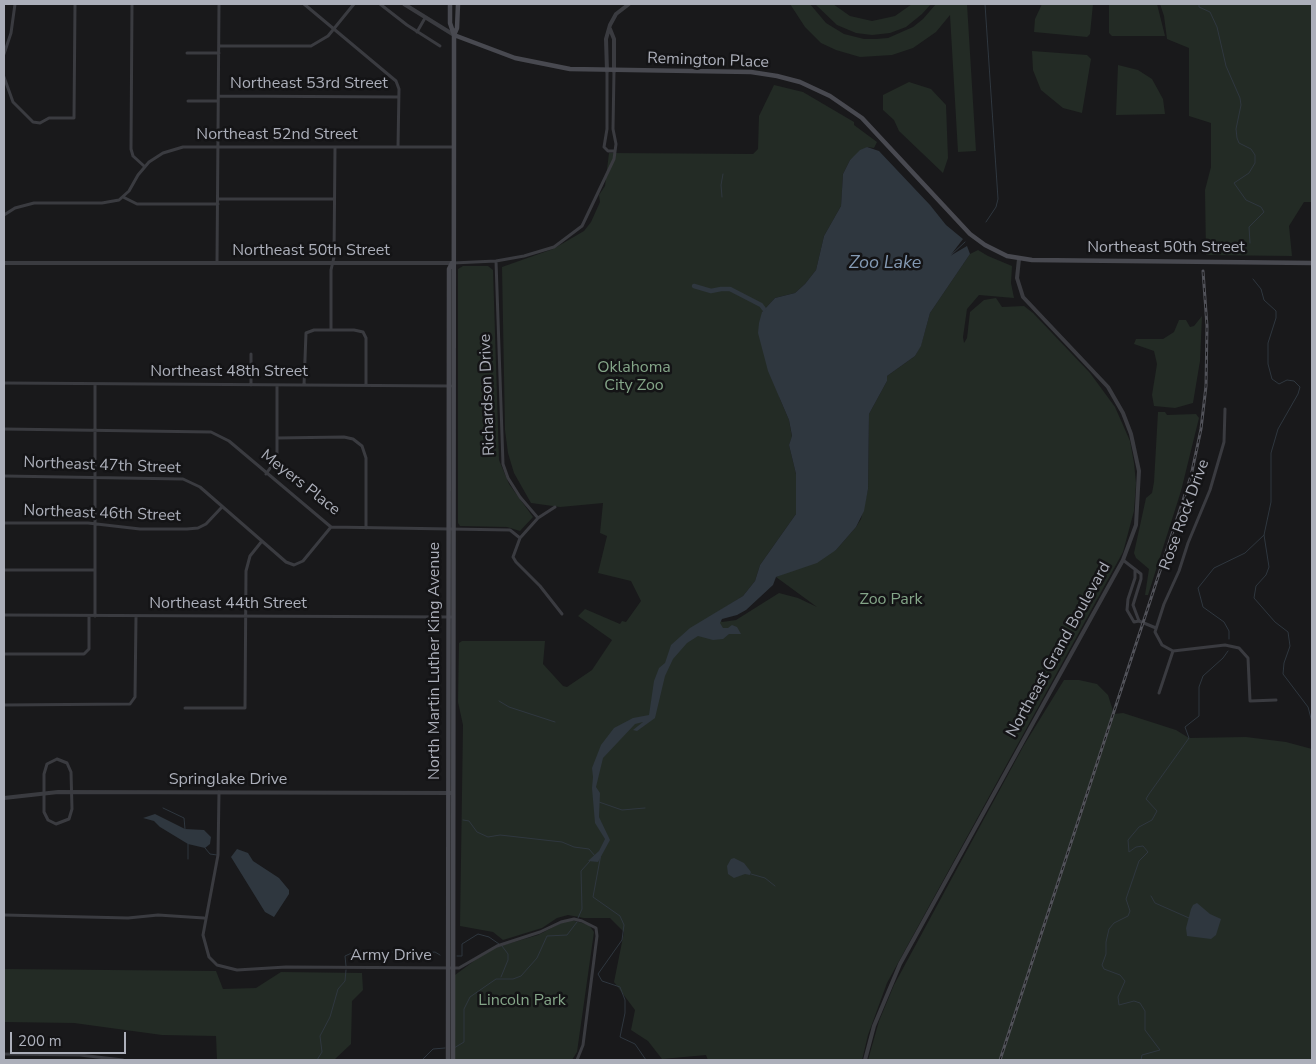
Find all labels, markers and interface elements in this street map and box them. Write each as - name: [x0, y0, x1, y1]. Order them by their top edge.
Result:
- street label: Remington Place: [647, 49, 769, 73]
- street label: Northeast 53rd Street: [230, 74, 388, 94]
- street label: Northeast 52nd Street: [196, 125, 358, 145]
- street label: Northeast 50th Street: [1087, 238, 1245, 258]
- street label: Northeast 50th Street: [232, 241, 390, 261]
- water label: Zoo Lake: [849, 253, 921, 275]
- street label: Richardson Drive: [476, 334, 500, 456]
- park label: Oklahoma City Zoo: [597, 358, 671, 396]
- street label: Northeast 48th Street: [150, 362, 308, 382]
- street label: Meyers Place: [257, 446, 343, 520]
- street label: Northeast 47th Street: [23, 454, 181, 478]
- street label: Rose Rock Drive: [1156, 457, 1214, 573]
- street label: Northeast 46th Street: [23, 502, 181, 526]
- street label: North Martin Luther King Avenue: [425, 542, 445, 780]
- street label: Northeast Grand Boulevard: [1003, 559, 1115, 741]
- park label: Zoo Park: [859, 590, 923, 610]
- street label: Northeast 44th Street: [149, 594, 307, 614]
- street label: Springlake Drive: [169, 770, 287, 790]
- street label: Army Drive: [350, 946, 432, 966]
- park label: Lincoln Park: [478, 991, 566, 1011]
- scale bar: [12, 1022, 129, 1054]
- text: 200 m: [18, 1031, 62, 1051]

